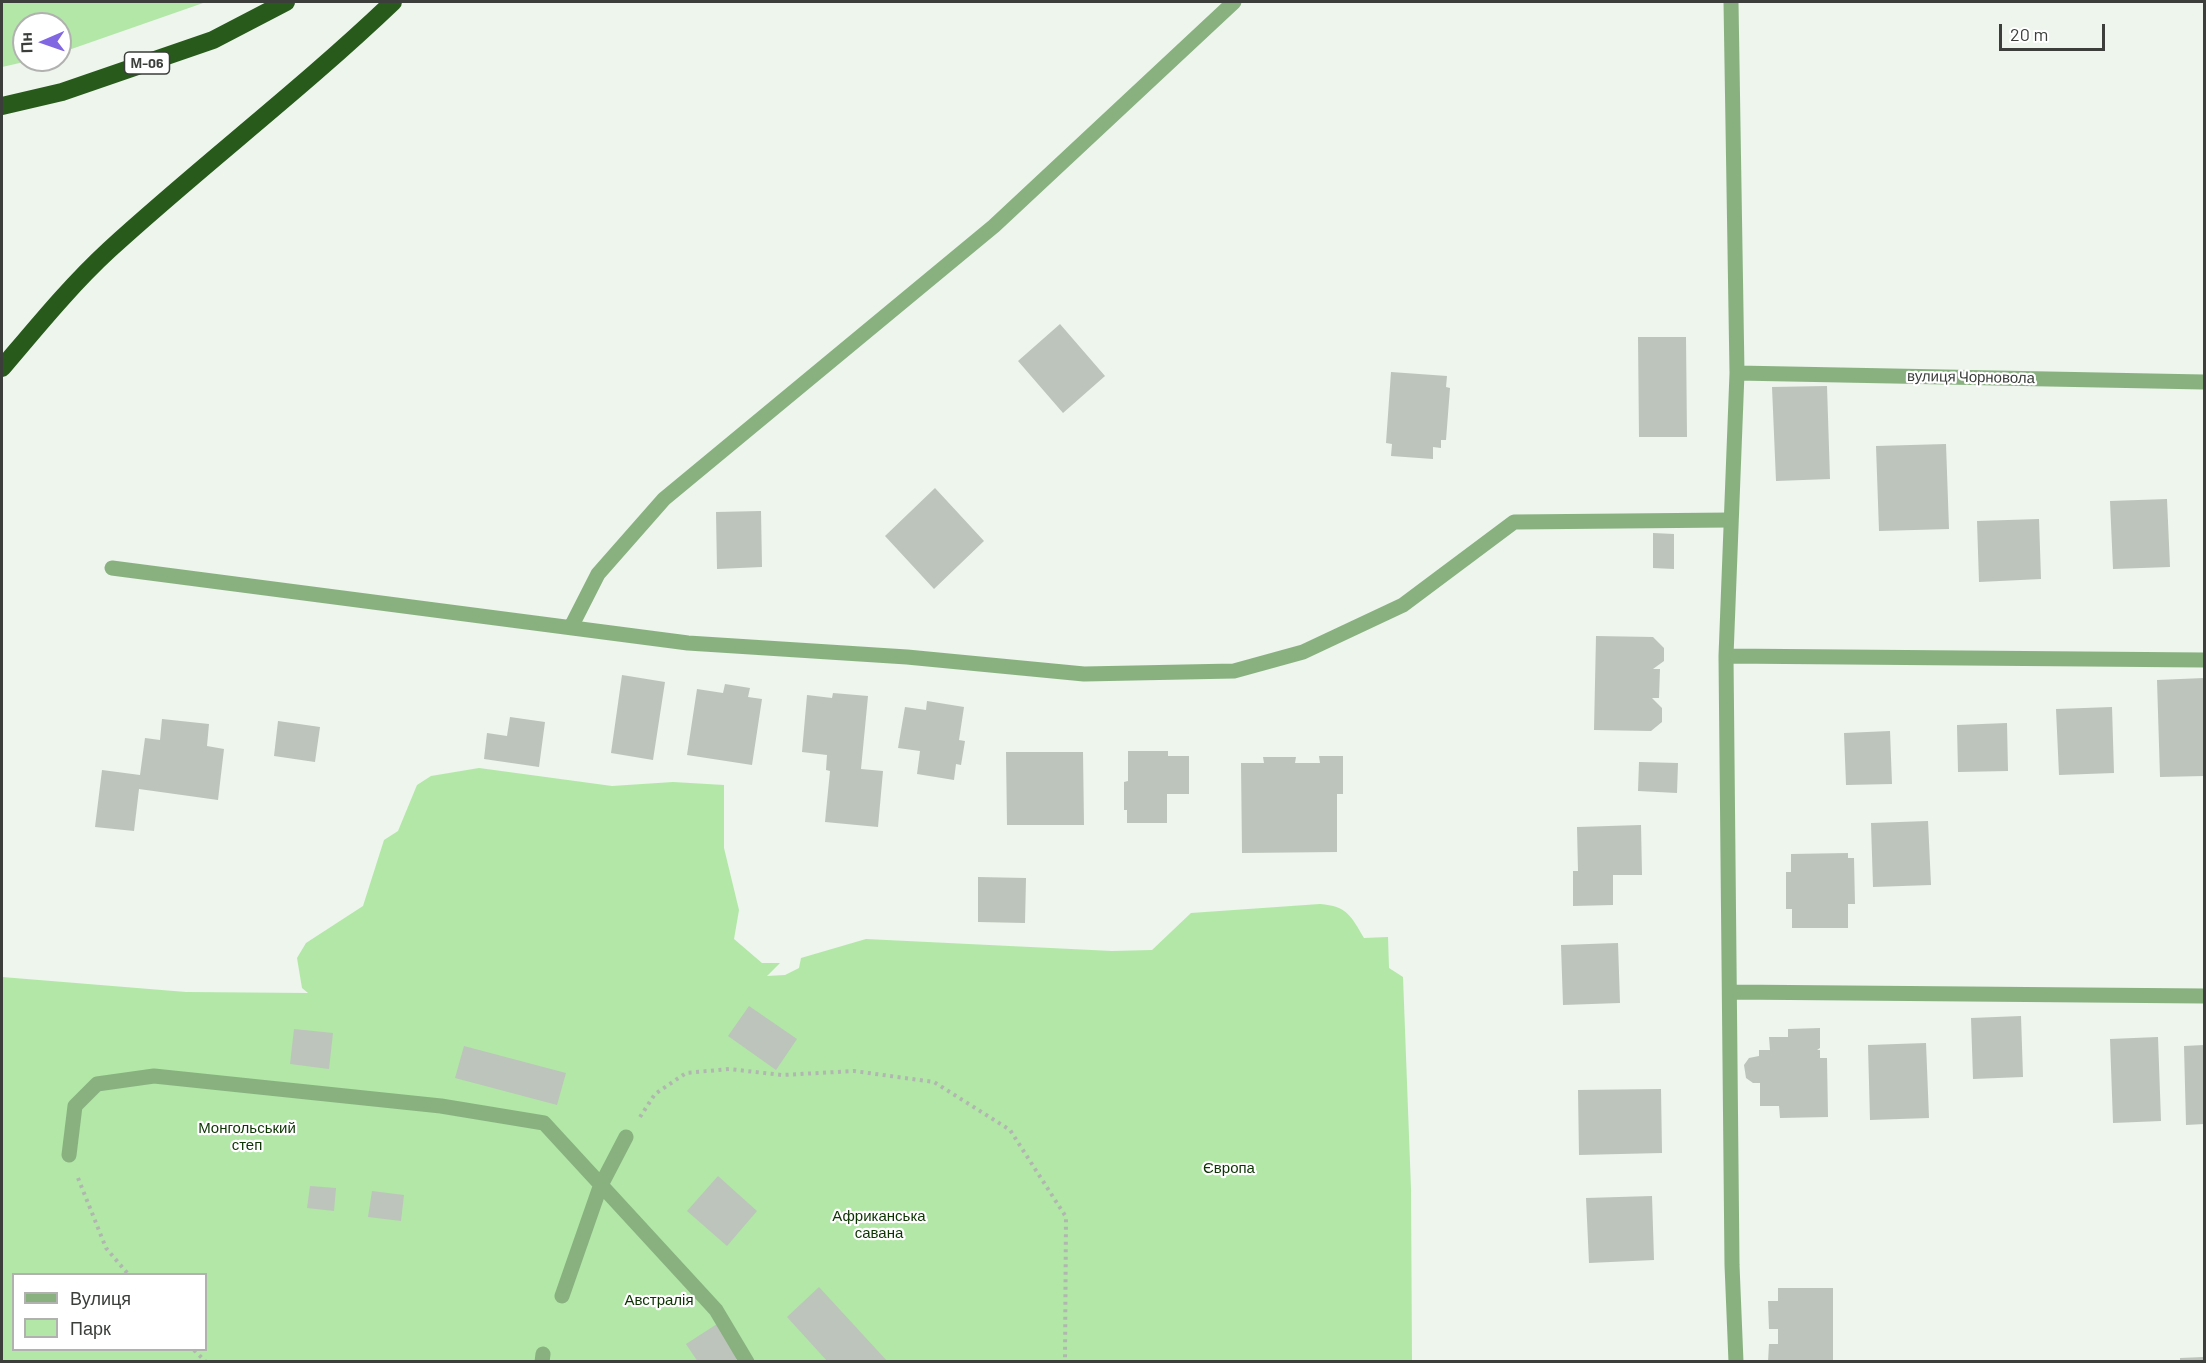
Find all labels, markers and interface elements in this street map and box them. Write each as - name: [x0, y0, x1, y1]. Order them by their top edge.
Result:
- north arrow: [12, 12, 72, 72]
- scale bar: [2002, 12, 2108, 50]
- text: 20 m: [2010, 23, 2048, 45]
- text: Пн: [16, 32, 35, 53]
- road number: М-06: [124, 52, 170, 74]
- street label: вулиця Чорновола: [1907, 367, 2035, 387]
- park label: Монгольський степ: [198, 1119, 296, 1154]
- park label: Європа: [1203, 1159, 1255, 1177]
- park label: Африканська савана: [832, 1207, 926, 1242]
- legend: [12, 1273, 207, 1351]
- text: Вулиця: [70, 1287, 131, 1309]
- park label: Австралія: [624, 1291, 694, 1309]
- text: Парк: [70, 1317, 111, 1339]

